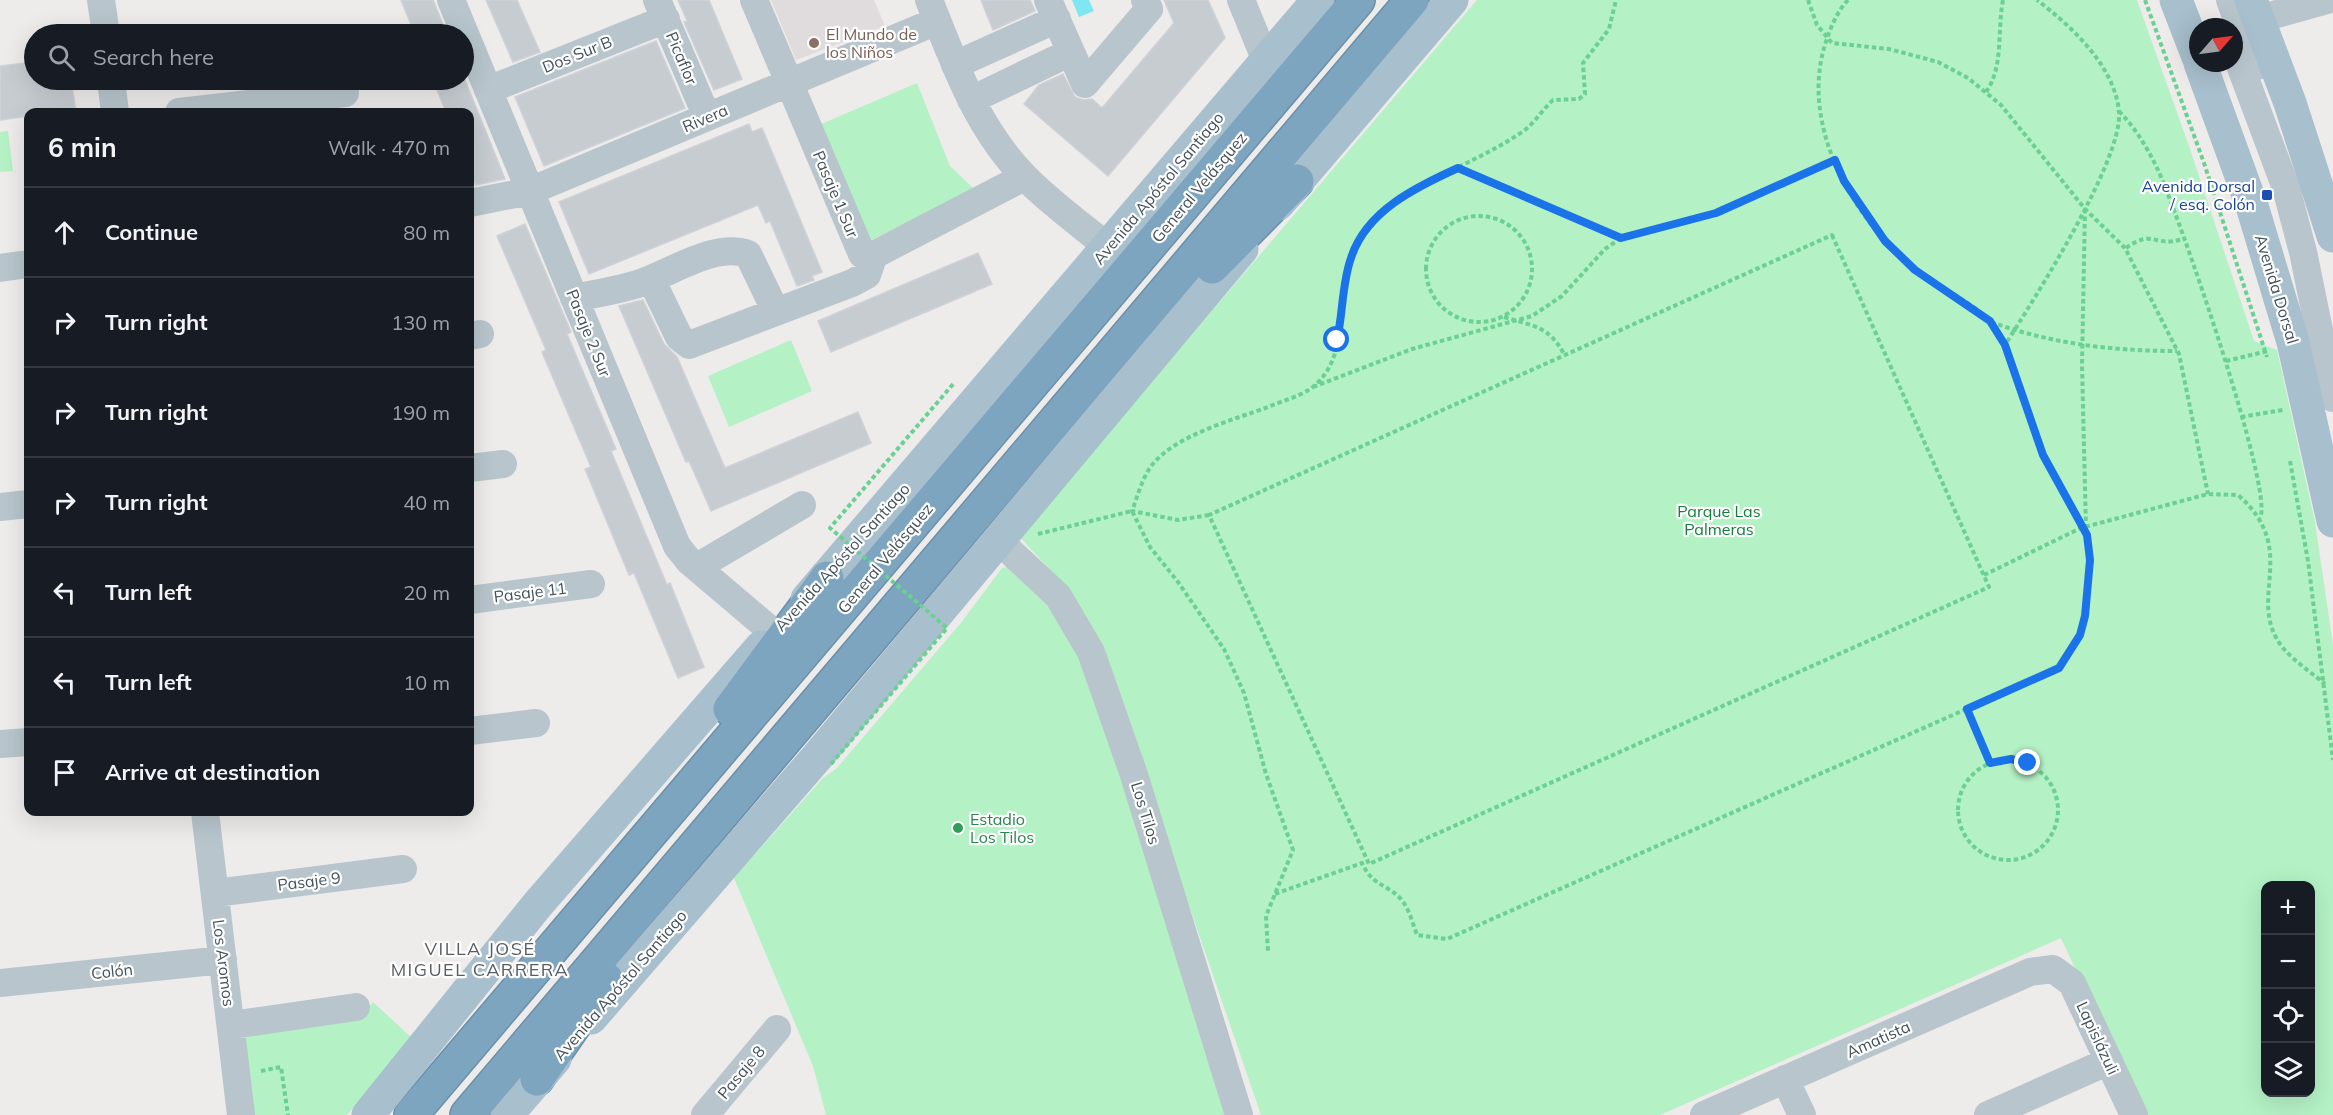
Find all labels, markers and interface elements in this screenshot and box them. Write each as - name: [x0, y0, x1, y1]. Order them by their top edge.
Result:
- north arrow: [2189, 18, 2243, 72]
- search box: [24, 24, 474, 90]
- place label: El Mundo de los Niños: [826, 24, 917, 62]
- street label: Picaflor: [662, 28, 702, 88]
- street label: Dos Sur B: [539, 31, 615, 77]
- marker: El Mundo de los Niños: [807, 36, 821, 50]
- icon: search: [45, 41, 78, 74]
- text: Search here: [93, 43, 214, 71]
- street label: Rivera: [679, 100, 731, 136]
- street label: Avenida Apóstol Santiago: [1088, 108, 1228, 268]
- street label: General Velásquez: [1147, 128, 1251, 246]
- text: 6 min: [48, 131, 117, 164]
- text: Walk · 470 m: [328, 135, 450, 160]
- street label: Pasaje 1 Sur: [809, 147, 863, 241]
- place label: Avenida Dorsal / esq. Colón: [2142, 176, 2255, 214]
- marker: Avenida Dorsal / esq. Colón: [2260, 188, 2274, 202]
- icon: ahead: [48, 216, 81, 249]
- text: Continue: [105, 218, 198, 246]
- text: 80 m: [403, 220, 450, 245]
- street label: Avenida Dorsal: [2251, 232, 2303, 346]
- street label: Pasaje 2 Sur: [562, 286, 616, 380]
- icon: right: [48, 306, 81, 339]
- text: Turn right: [105, 308, 208, 336]
- text: 130 m: [391, 310, 450, 335]
- route start: [1323, 326, 1349, 352]
- icon: right: [48, 396, 81, 429]
- text: Turn right: [105, 398, 208, 426]
- text: 190 m: [391, 400, 450, 425]
- street label: Avenida Apóstol Santiago: [770, 479, 914, 635]
- icon: right: [48, 486, 81, 519]
- text: Turn right: [105, 488, 208, 516]
- text: 40 m: [403, 490, 450, 515]
- street label: General Velásquez: [833, 499, 937, 617]
- park label: Parque Las Palmeras: [1677, 501, 1761, 539]
- icon: left: [48, 576, 81, 609]
- text: Turn left: [105, 578, 192, 606]
- street label: Pasaje 11: [493, 578, 567, 606]
- text: 20 m: [403, 580, 450, 605]
- icon: left: [48, 666, 81, 699]
- text: Turn left: [105, 668, 192, 696]
- text: 10 m: [403, 670, 450, 695]
- route end: [2014, 749, 2040, 775]
- icon: arrive: [48, 756, 81, 789]
- text: Arrive at destination: [105, 758, 320, 786]
- street label: Los Tilos: [1127, 779, 1165, 847]
- place label: Estadio Los Tilos: [970, 809, 1034, 847]
- marker: Estadio Los Tilos: [951, 821, 965, 835]
- street label: Pasaje 9: [276, 867, 342, 895]
- map controls: [2261, 881, 2315, 1097]
- button: +: [2261, 881, 2315, 935]
- street label: Avenida Apóstol Santiago: [549, 906, 691, 1064]
- street label: Los Aromos: [209, 918, 239, 1008]
- button: −: [2261, 935, 2315, 989]
- district label: VILLA JOSÉ MIGUEL CARRERA: [391, 937, 569, 981]
- street label: Colón: [90, 959, 134, 983]
- button: locate: [2261, 989, 2315, 1043]
- street label: Lapislázuli: [2072, 998, 2124, 1078]
- street label: Amatista: [1843, 1016, 1913, 1062]
- street label: Pasaje 8: [713, 1041, 769, 1103]
- button: layers: [2261, 1043, 2315, 1097]

